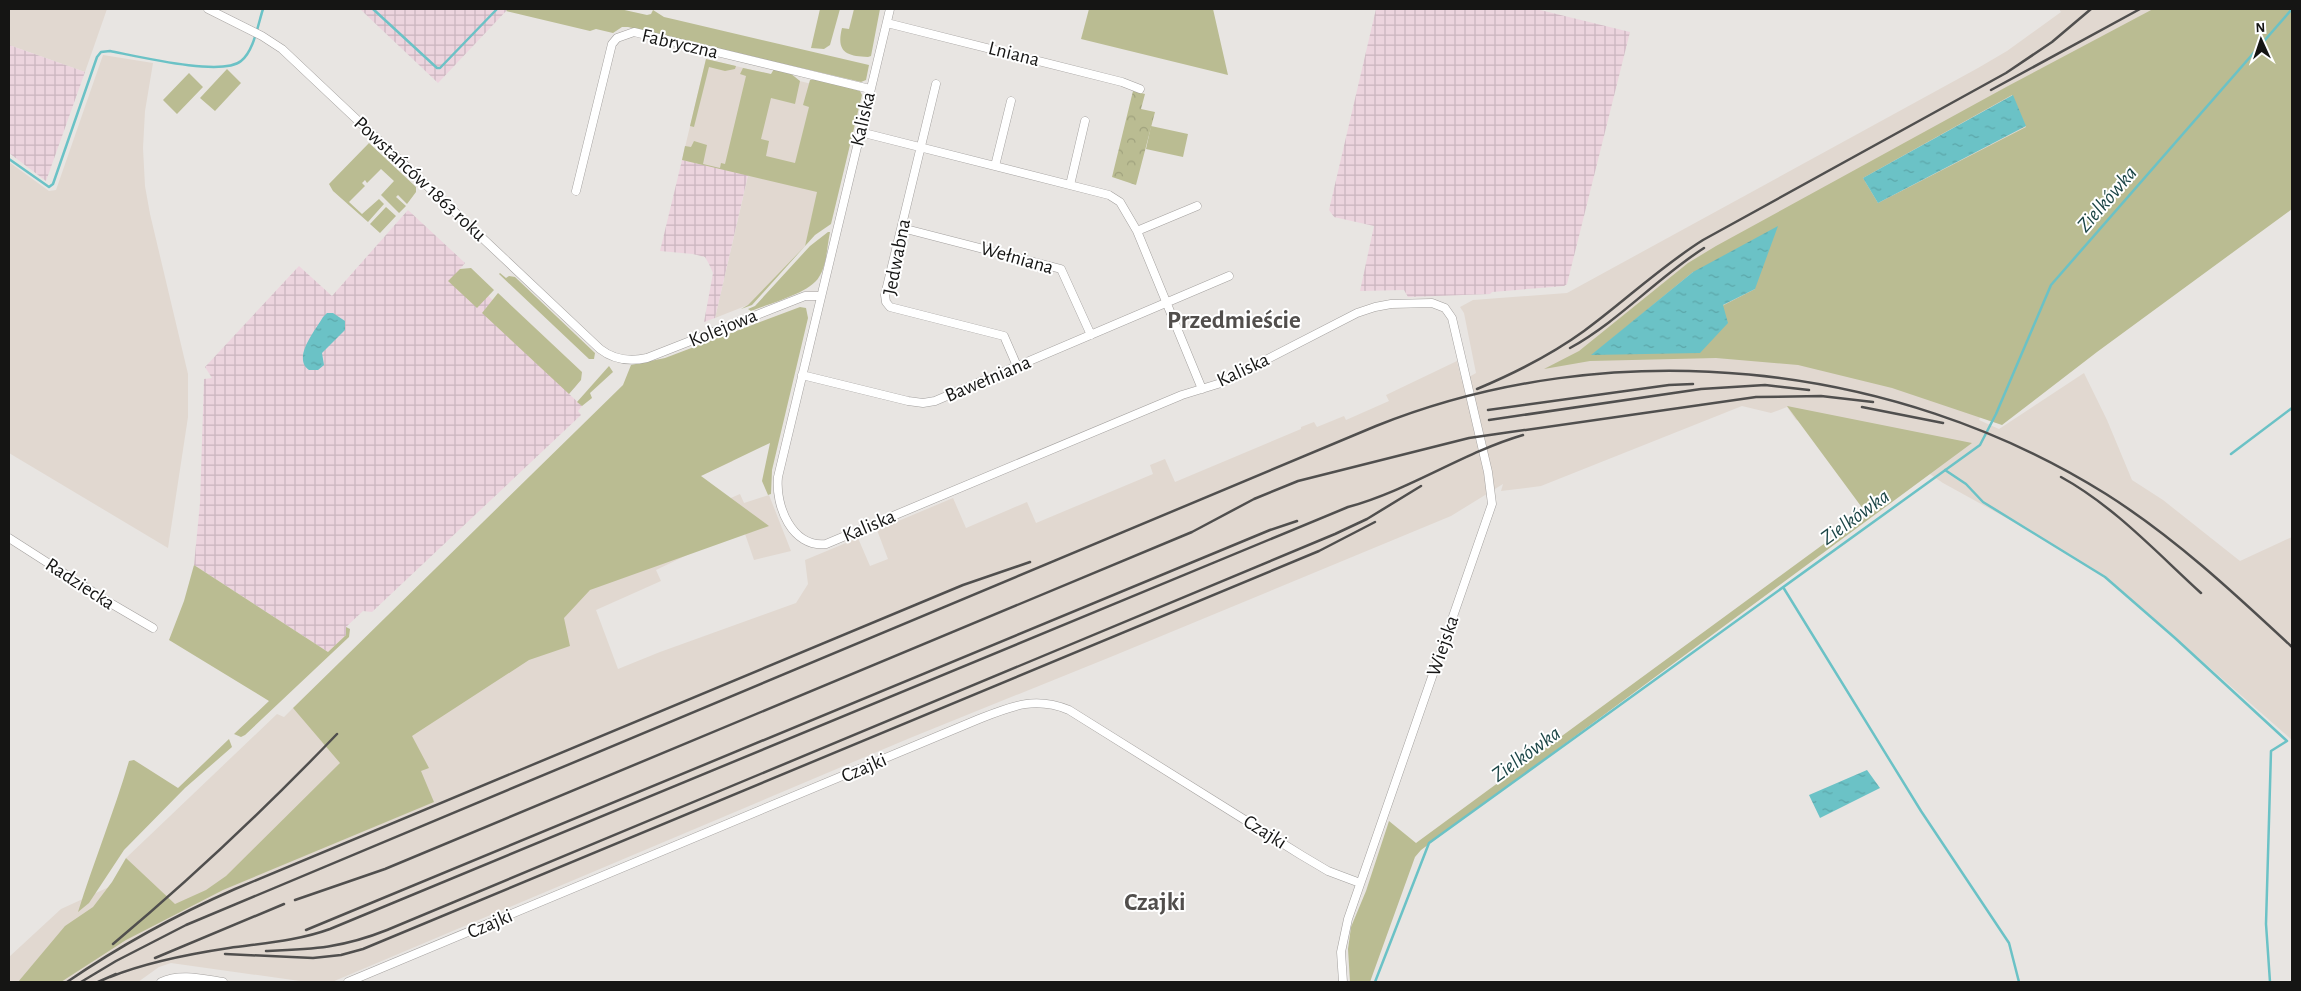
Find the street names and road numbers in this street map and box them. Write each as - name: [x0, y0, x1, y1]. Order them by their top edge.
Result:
- street label: Fabryczna: [640, 25, 720, 63]
- street label: Lniana: [986, 38, 1042, 70]
- street label: Kaliska: [847, 90, 879, 148]
- street label: Powstańców 1863 roku: [350, 113, 490, 245]
- street label: Jedwabna: [880, 217, 914, 297]
- street label: Wełniana: [978, 238, 1056, 278]
- street label: Kolejowa: [686, 305, 760, 351]
- street label: Kaliska: [1214, 349, 1272, 391]
- street label: Bawełniana: [942, 352, 1034, 406]
- street label: Kaliska: [840, 506, 898, 546]
- street label: Radziecka: [42, 554, 118, 614]
- street label: Wiejska: [1423, 613, 1463, 679]
- street label: Czajki: [839, 750, 889, 786]
- street label: Czajki: [1240, 811, 1290, 853]
- street label: Czajki: [465, 906, 515, 942]

